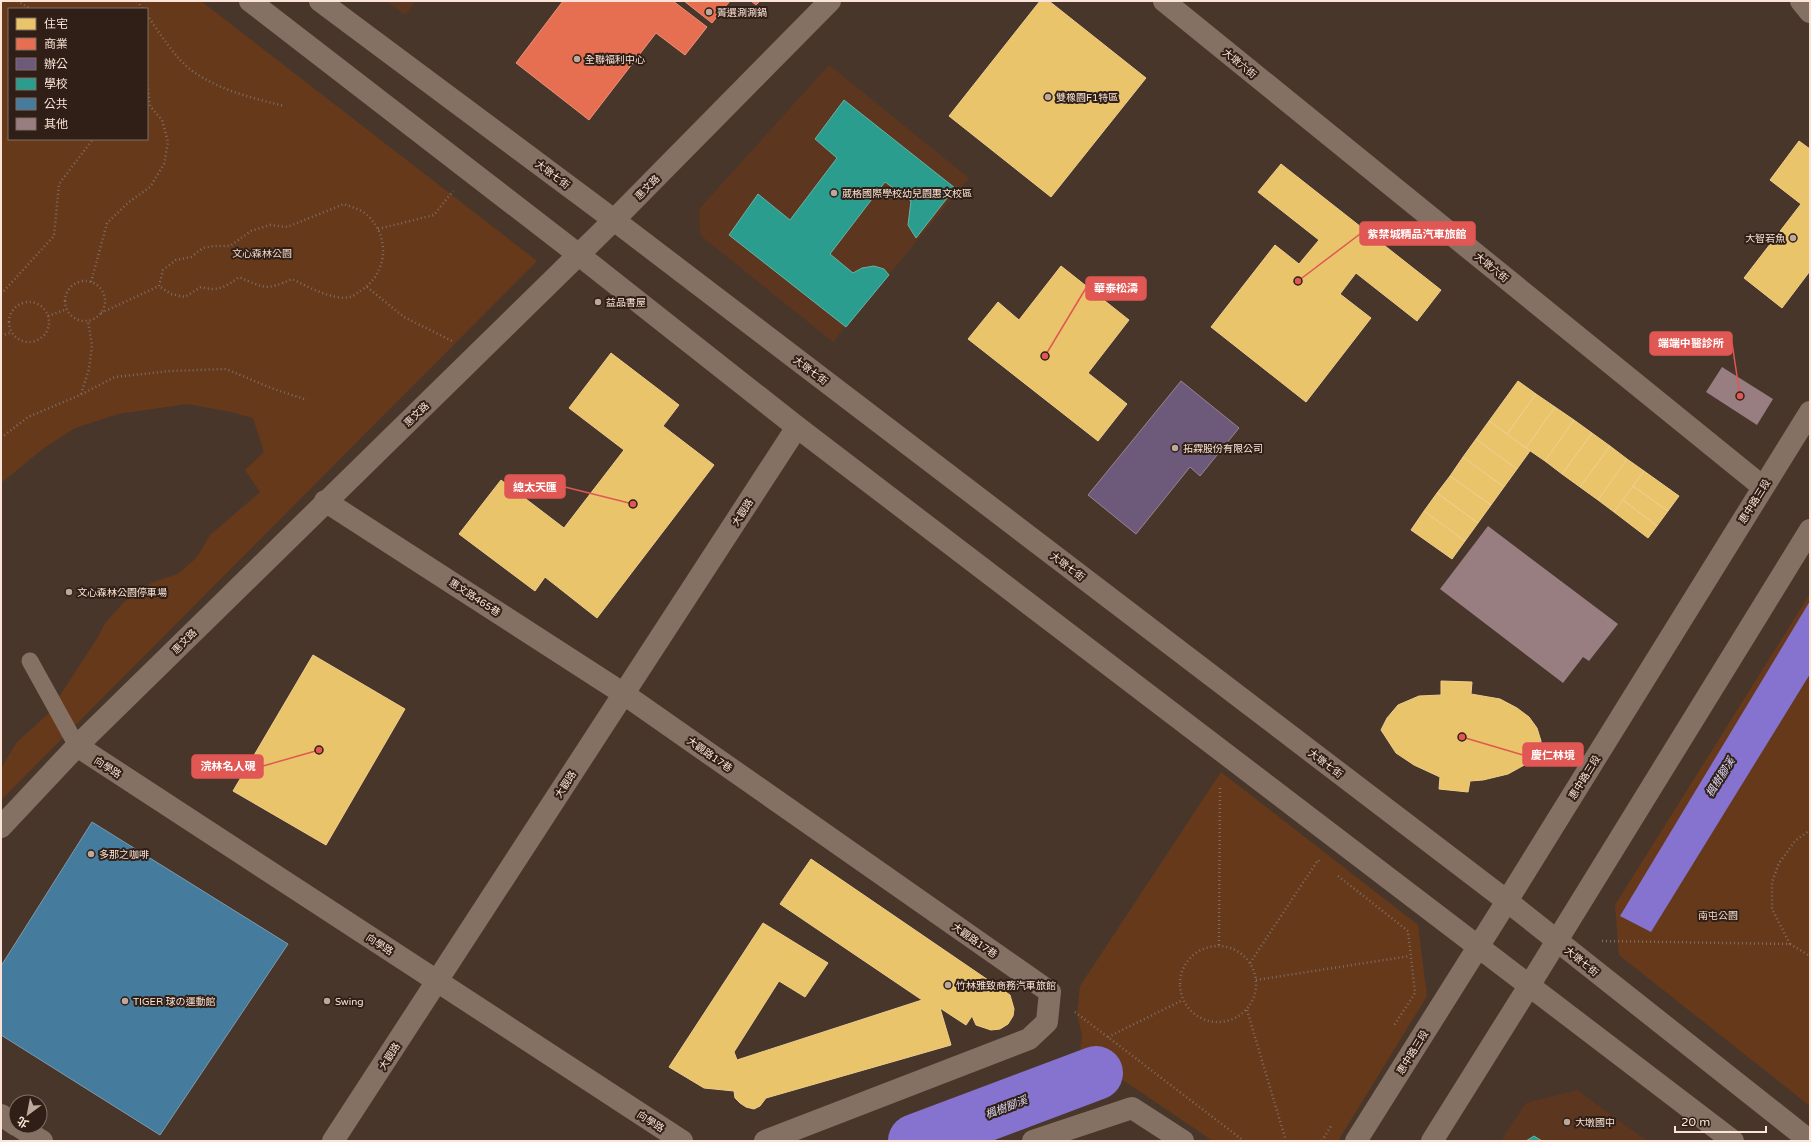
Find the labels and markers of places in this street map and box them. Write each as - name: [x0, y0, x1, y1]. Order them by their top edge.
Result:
- marker: 菁選涮涮鍋: [704, 7, 714, 17]
- place label: 菁選涮涮鍋: [717, 7, 767, 19]
- marker: 全聯福利中心: [572, 54, 582, 64]
- place label: 全聯福利中心: [585, 54, 645, 66]
- marker: 雙橡園F1特區: [1043, 92, 1053, 102]
- place label: 雙橡園F1特區: [1056, 92, 1118, 104]
- marker: 葳格國際學校幼兒園惠文校區: [829, 188, 839, 198]
- place label: 葳格國際學校幼兒園惠文校區: [842, 188, 972, 200]
- callout: 紫禁城精品汽車旅館: [1360, 222, 1475, 245]
- place label: 大智若魚: [1745, 233, 1785, 245]
- marker: 大智若魚: [1788, 233, 1798, 243]
- callout: 華泰松濤: [1086, 277, 1146, 300]
- marker: 益品書屋: [593, 297, 603, 307]
- place label: 益品書屋: [606, 297, 646, 309]
- callout: 端端中醫診所: [1650, 332, 1732, 355]
- marker: 拓霖股份有限公司: [1170, 443, 1180, 453]
- place label: 拓霖股份有限公司: [1183, 443, 1263, 455]
- callout: 總太天匯: [505, 475, 565, 498]
- marker: 文心森林公園停車場: [64, 587, 74, 597]
- place label: 文心森林公園停車場: [77, 587, 167, 599]
- callout: 慶仁林境: [1523, 743, 1583, 766]
- callout: 浣林名人硯: [192, 755, 263, 778]
- marker: 多那之咖啡: [86, 849, 96, 859]
- place label: 多那之咖啡: [99, 849, 149, 861]
- marker: 竹林雅致商務汽車旅館: [943, 980, 953, 990]
- place label: 竹林雅致商務汽車旅館: [956, 980, 1056, 992]
- marker: TIGER 球の運動館: [120, 996, 130, 1006]
- place label: TIGER 球の運動館: [133, 996, 216, 1008]
- marker: Swing: [322, 996, 332, 1006]
- place label: Swing: [335, 996, 364, 1008]
- marker: 大墩國中: [1562, 1117, 1572, 1127]
- place label: 大墩國中: [1575, 1117, 1615, 1129]

